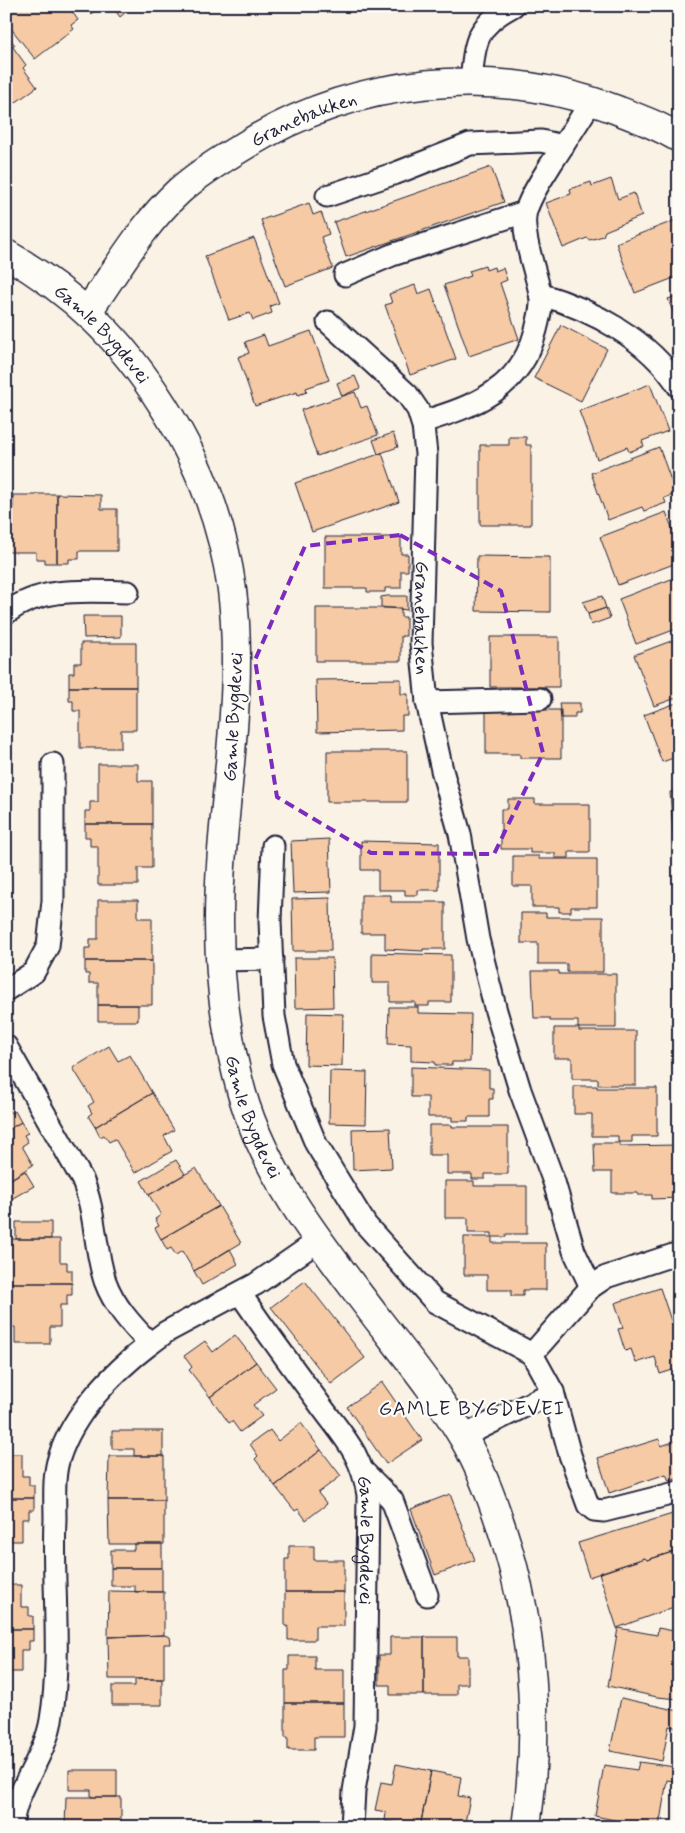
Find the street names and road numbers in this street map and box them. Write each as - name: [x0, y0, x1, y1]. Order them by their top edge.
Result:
- street label: Granebakken: [246, 87, 360, 153]
- street label: Gamle Bygdevei: [49, 279, 155, 389]
- street label: Granebakken: [407, 561, 435, 676]
- street label: Gamle Bygdevei: [218, 652, 251, 783]
- street label: Gamle Bygdevei: [219, 1053, 287, 1183]
- street label: Gamle Bygdevei: [350, 1473, 379, 1605]

